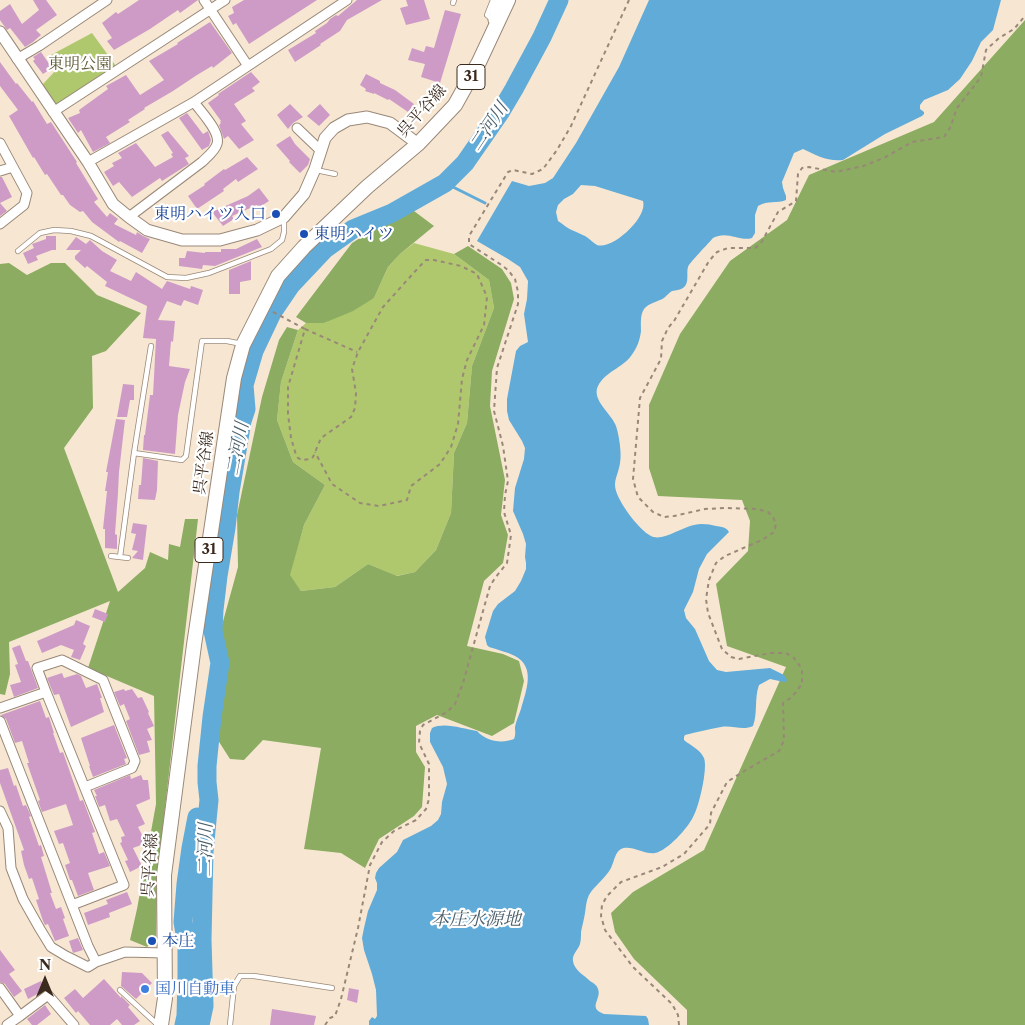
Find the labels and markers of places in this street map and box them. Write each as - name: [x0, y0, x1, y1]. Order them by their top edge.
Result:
- place label: 東明ハイツ入口: [154, 204, 266, 224]
- marker: 東明ハイツ入口: [270, 208, 282, 220]
- place label: 東明ハイツ: [314, 224, 394, 244]
- marker: 東明ハイツ: [298, 228, 310, 240]
- place label: 本庄: [162, 931, 194, 951]
- marker: 本庄: [146, 935, 158, 947]
- place label: 国川自動車: [155, 979, 235, 999]
- marker: 国川自動車: [139, 983, 151, 995]

